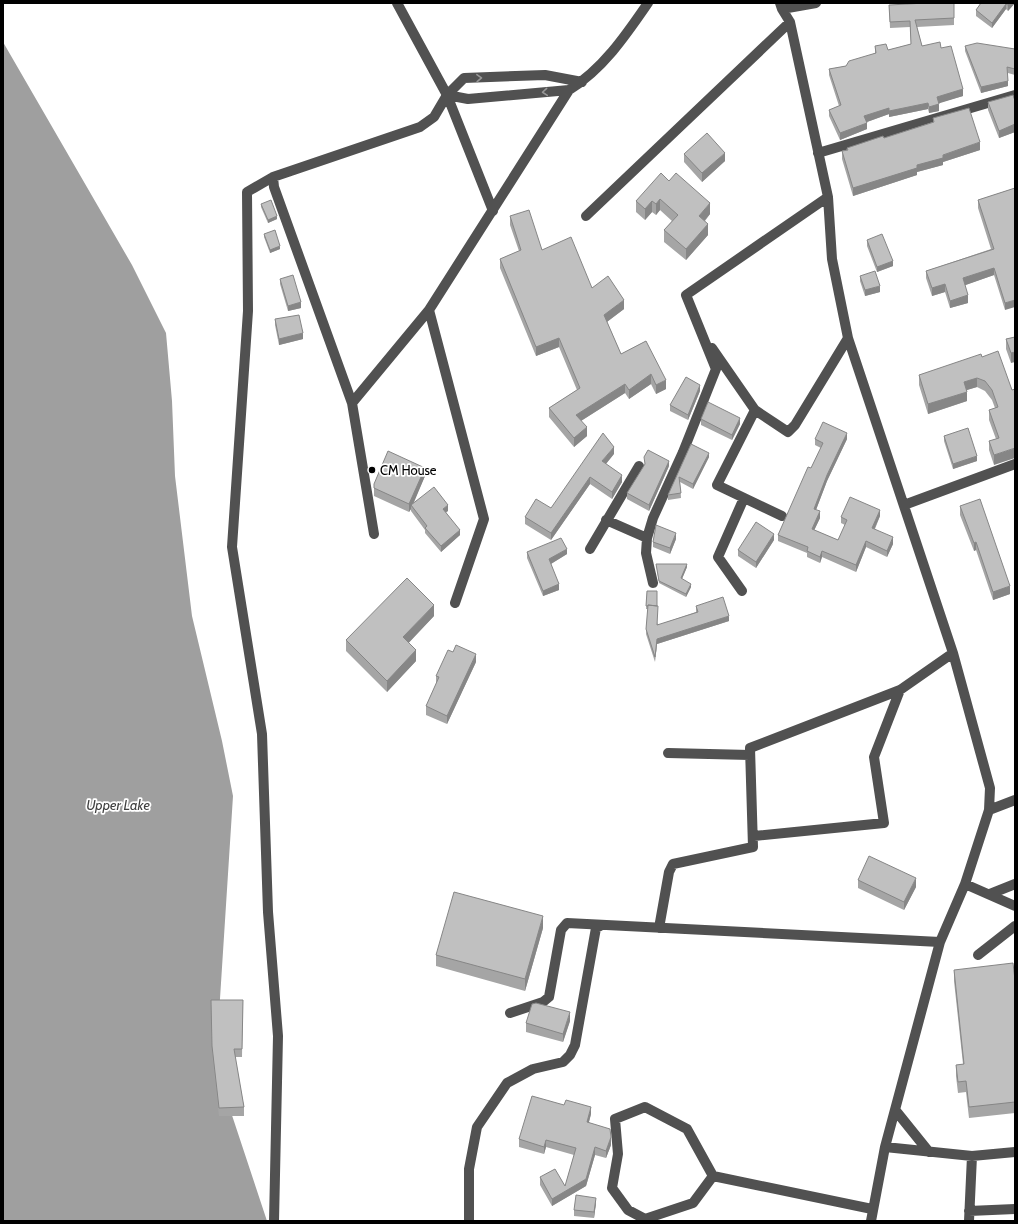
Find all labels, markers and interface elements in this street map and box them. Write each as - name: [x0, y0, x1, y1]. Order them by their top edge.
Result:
- one-way arrow: [476, 74, 482, 82]
- one-way arrow: [542, 88, 548, 97]
- place label: CM House: [380, 462, 437, 478]
- marker: CM House: [367, 465, 377, 475]
- water label: Upper Lake: [86, 796, 150, 814]

